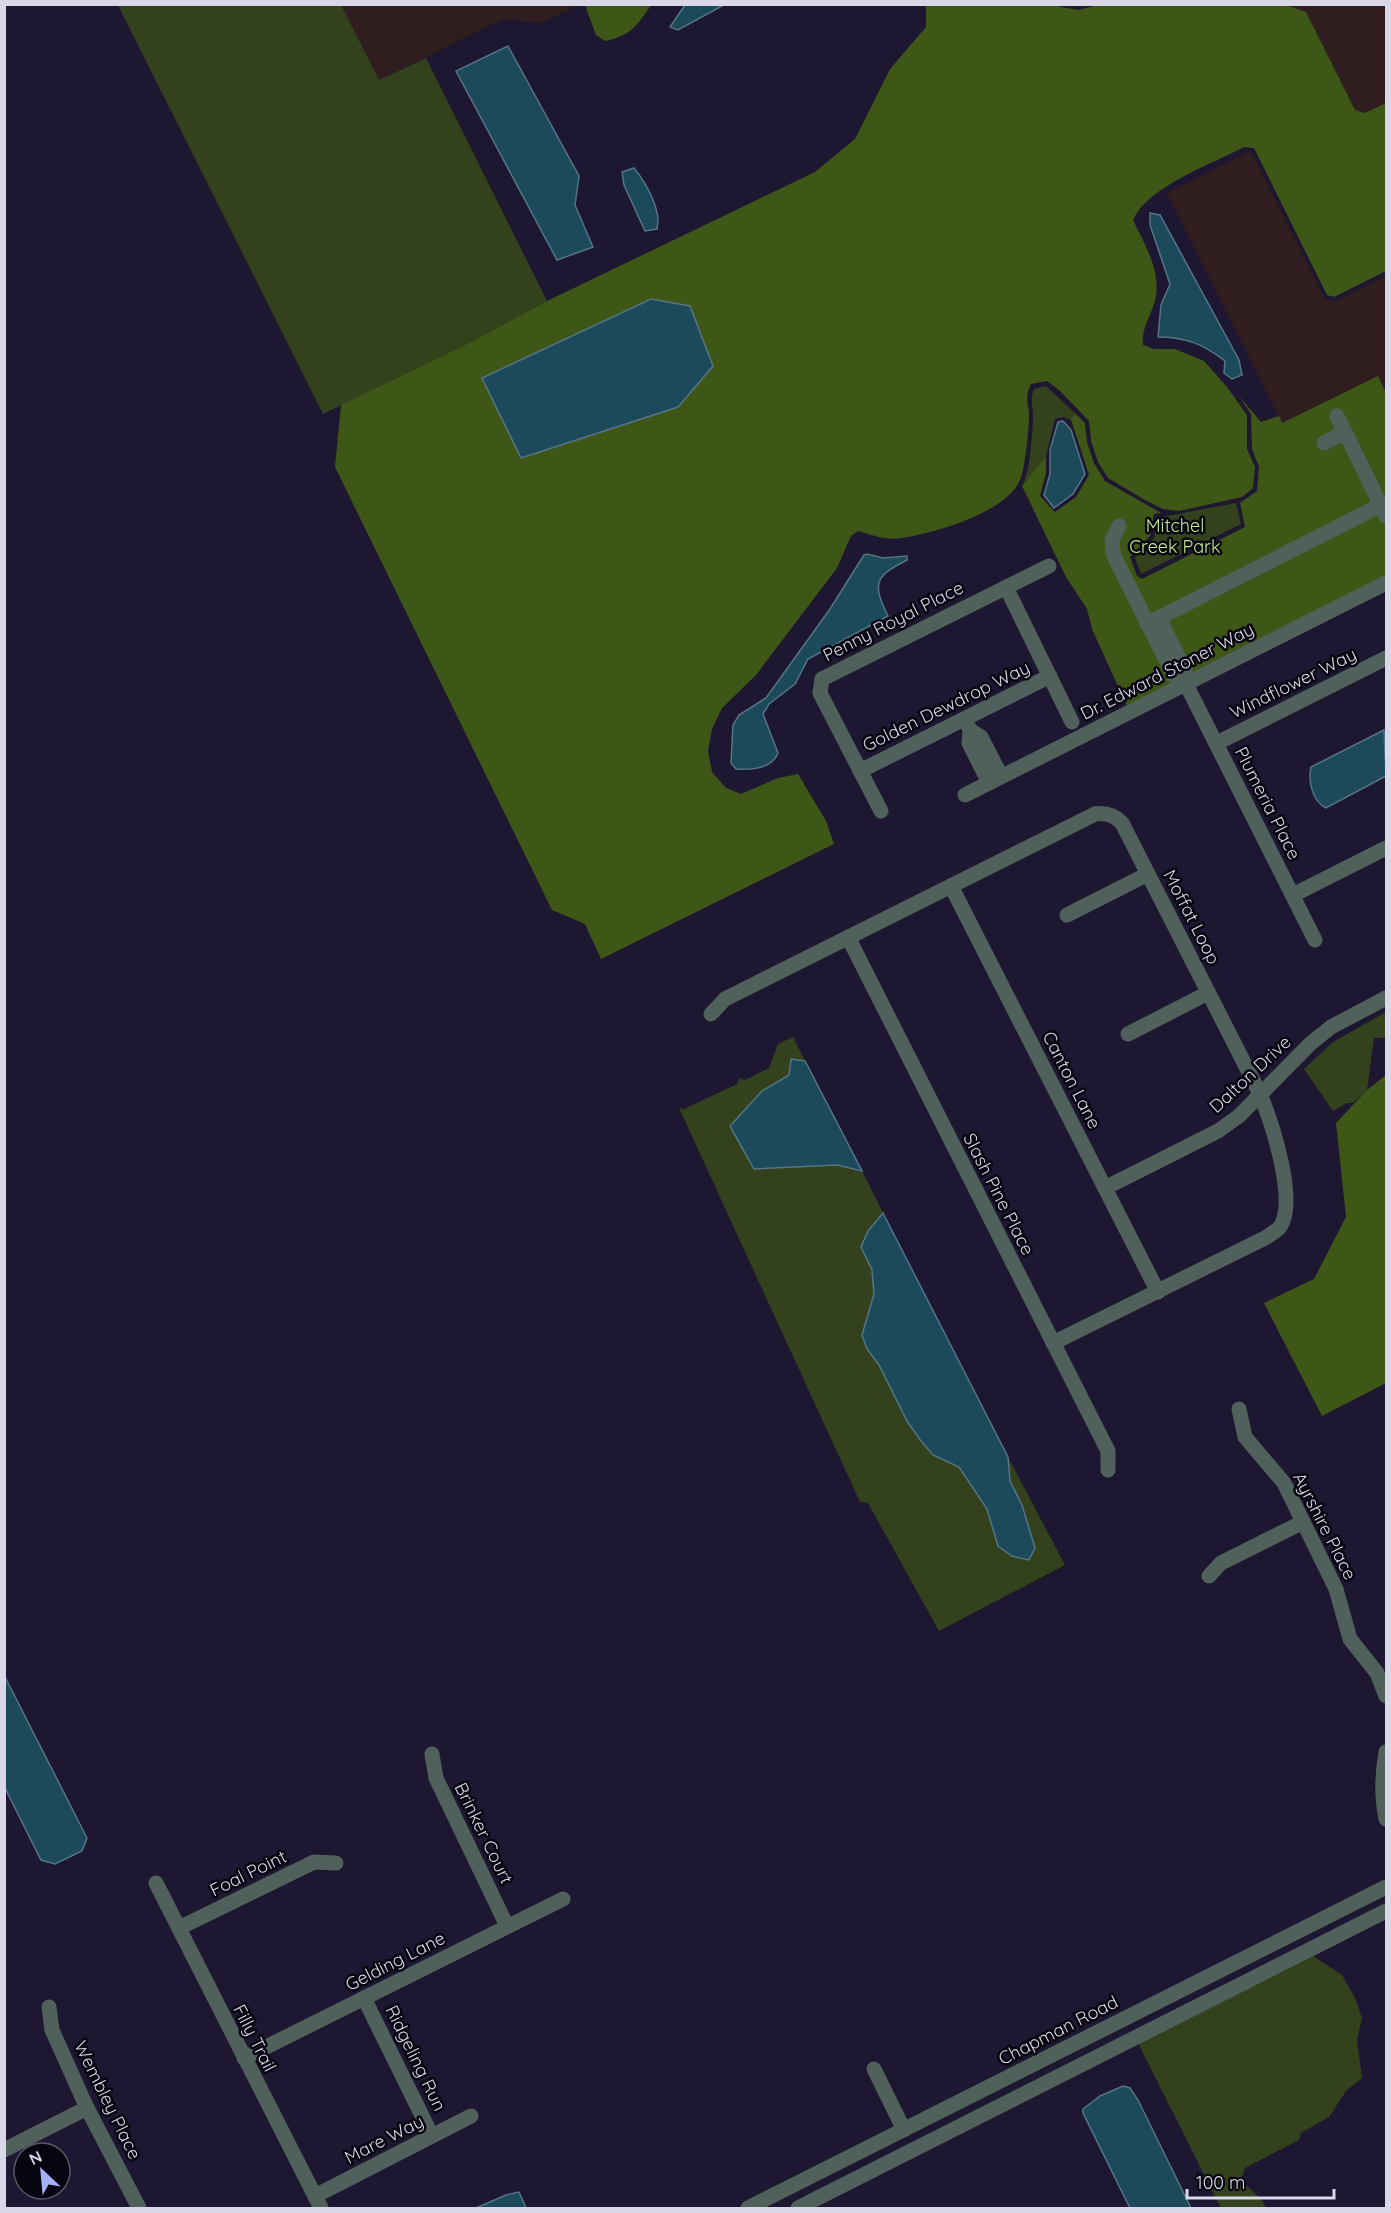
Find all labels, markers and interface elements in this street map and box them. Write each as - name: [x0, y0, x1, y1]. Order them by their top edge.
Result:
- park label: Mitchel Creek Park: [1129, 514, 1221, 558]
- street label: Penny Royal Place: [819, 576, 967, 666]
- street label: Dr. Edward Stoner Way: [1076, 617, 1258, 725]
- street label: Windflower Way: [1226, 642, 1360, 724]
- street label: Golden Dewdrop Way: [859, 656, 1033, 756]
- street label: Plumeria Place: [1230, 743, 1306, 863]
- street label: Moffat Loop: [1158, 866, 1226, 968]
- street label: Canton Lane: [1038, 1027, 1106, 1133]
- street label: Dalton Drive: [1204, 1030, 1296, 1118]
- street label: Slash Pine Place: [958, 1129, 1040, 1259]
- street label: Ayrshire Place: [1288, 1468, 1362, 1584]
- street label: Brinker Court: [450, 1778, 518, 1888]
- street label: Foal Point: [206, 1845, 290, 1901]
- street label: Gelding Lane: [341, 1926, 449, 1996]
- street label: Chapman Road: [994, 1990, 1122, 2070]
- street label: Filly Trail: [228, 2000, 282, 2076]
- street label: Ridgeling Run: [380, 2001, 452, 2115]
- street label: Wembley Place: [69, 2037, 147, 2163]
- street label: Mare Way: [341, 2109, 427, 2169]
- north arrow: [12, 2141, 72, 2201]
- text: N: [26, 2146, 45, 2169]
- scale bar: [1187, 2162, 1334, 2200]
- text: 100 m: [1196, 2171, 1245, 2194]

